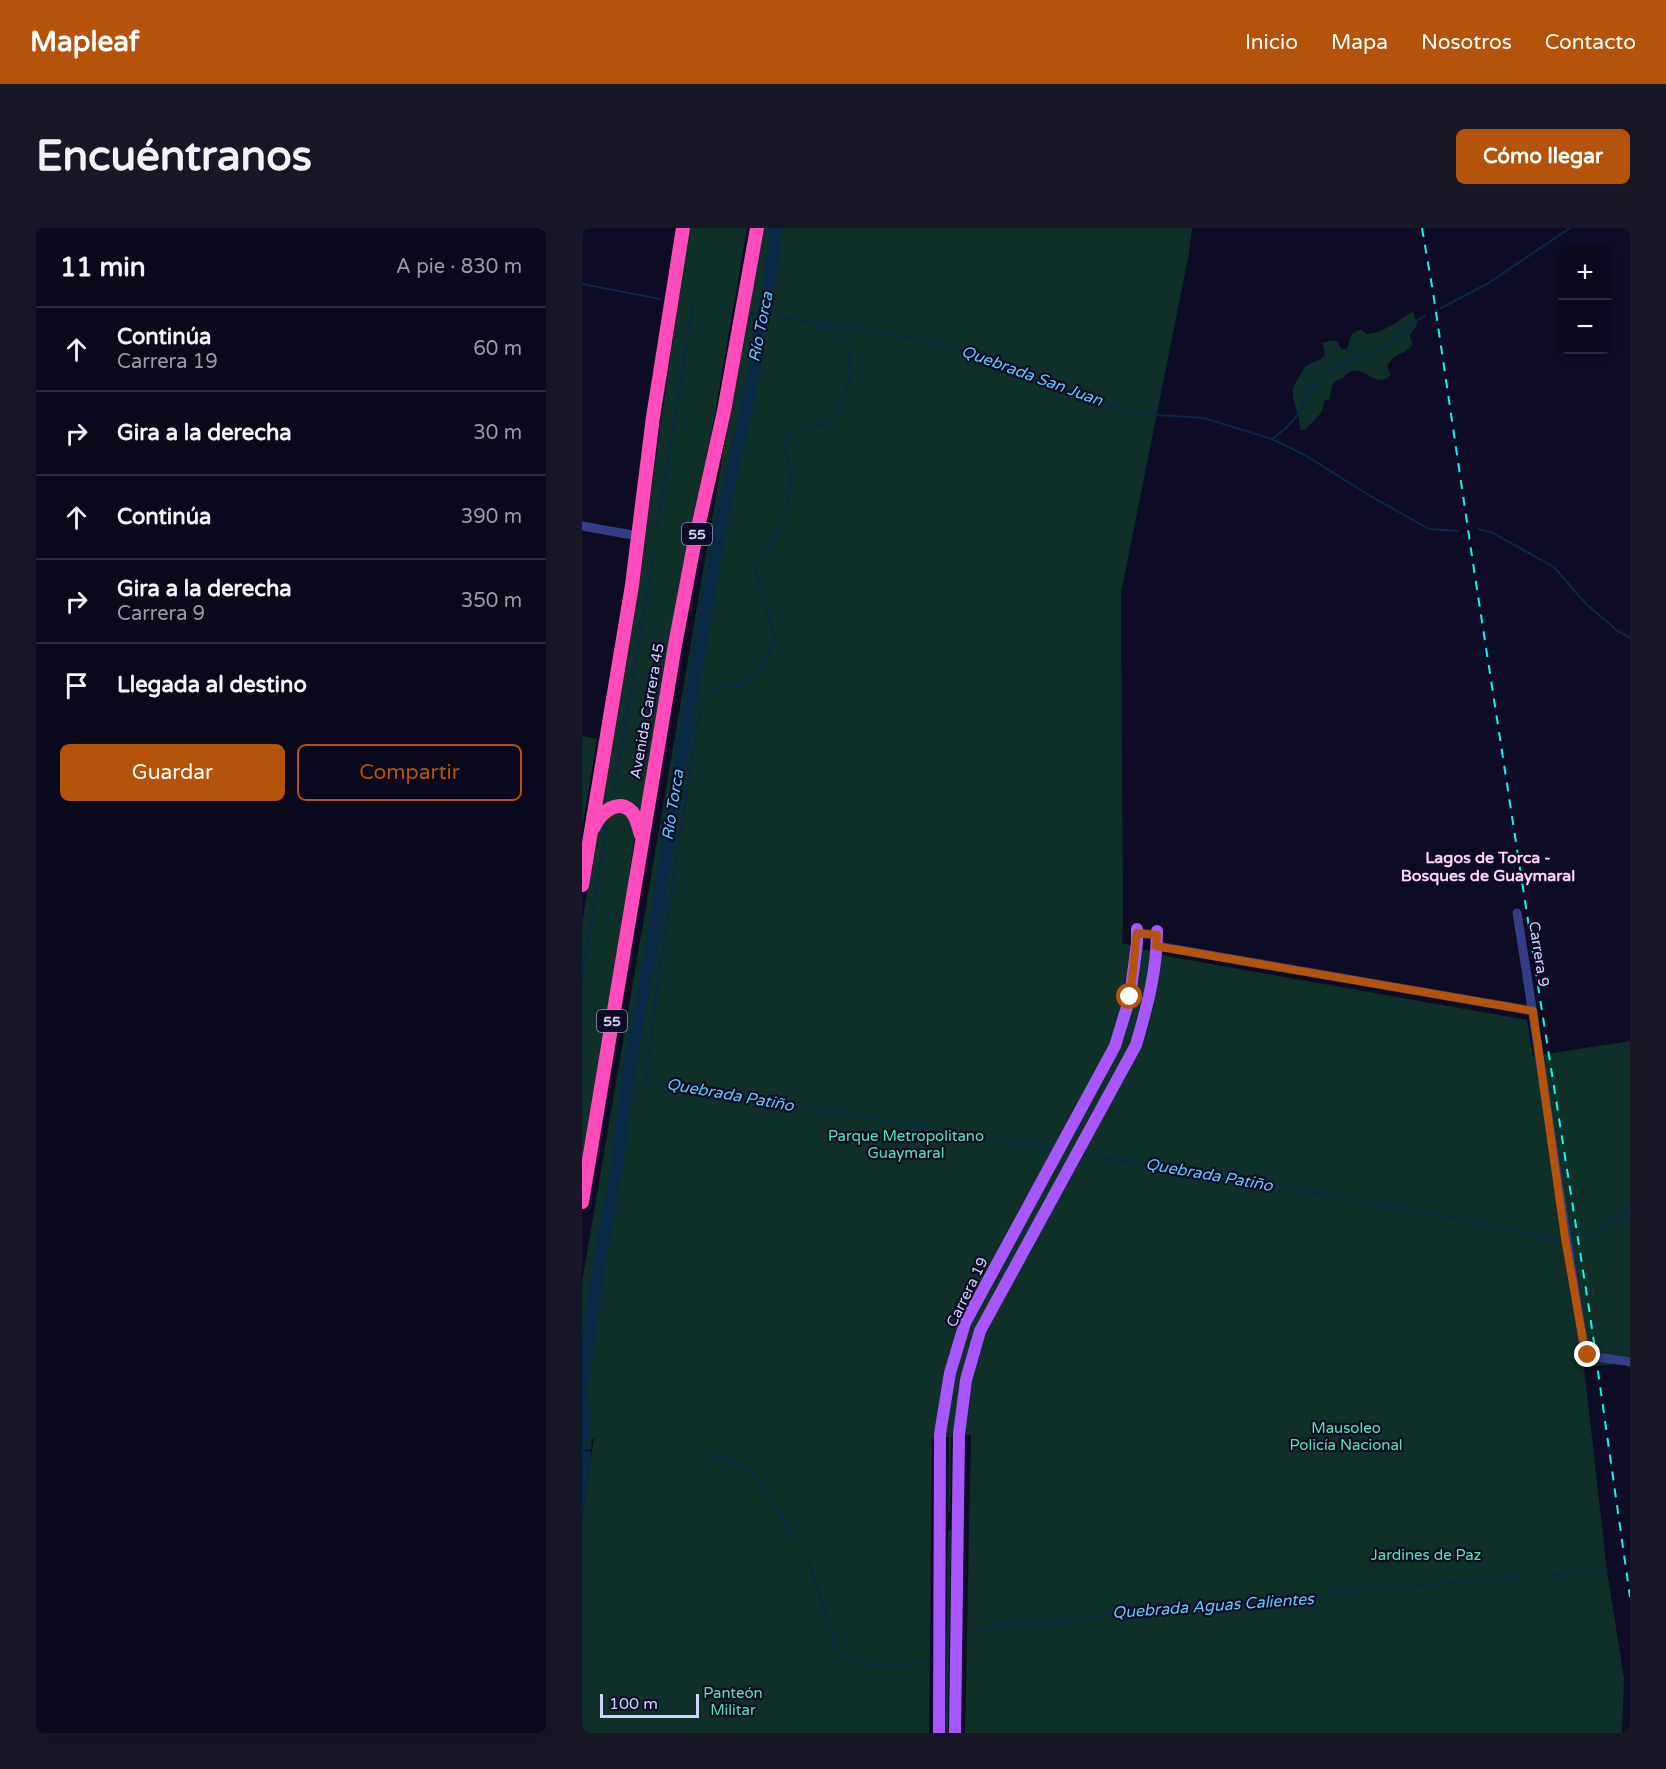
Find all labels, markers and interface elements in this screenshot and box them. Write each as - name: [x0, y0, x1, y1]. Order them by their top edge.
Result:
- text: Mapleaf: [30, 25, 139, 59]
- text: Inicio: [1245, 30, 1298, 55]
- text: Mapa: [1331, 30, 1388, 55]
- text: Nosotros: [1421, 30, 1512, 55]
- text: Contacto: [1545, 30, 1636, 55]
- button: Cómo llegar: [1456, 129, 1630, 184]
- text: Encuéntranos: [36, 131, 312, 182]
- map controls: [1558, 246, 1612, 354]
- button: +: [1558, 246, 1612, 300]
- text: 11 min: [60, 252, 146, 283]
- text: A pie · 830 m: [396, 255, 522, 279]
- water label: Río Torca: [744, 289, 778, 364]
- button: −: [1558, 300, 1612, 354]
- text: Continúa: [117, 324, 211, 350]
- icon: ahead: [60, 333, 93, 366]
- text: 60 m: [473, 337, 522, 361]
- water label: Quebrada San Juan: [959, 341, 1107, 411]
- text: Carrera 19: [117, 350, 218, 374]
- icon: right: [60, 417, 93, 450]
- text: Gira a la derecha: [117, 420, 292, 446]
- text: 30 m: [473, 421, 522, 445]
- icon: ahead: [60, 501, 93, 534]
- text: Continúa: [117, 504, 211, 530]
- text: 390 m: [461, 505, 522, 529]
- road number: 55: [682, 523, 712, 545]
- text: Gira a la derecha: [117, 576, 292, 602]
- icon: right: [60, 585, 93, 618]
- text: 350 m: [461, 589, 522, 613]
- text: Carrera 9: [117, 602, 205, 626]
- street label: Avenida Carrera 45: [626, 642, 668, 780]
- icon: arrive: [60, 669, 93, 702]
- text: Llegada al destino: [117, 672, 307, 698]
- button: Guardar: [60, 744, 285, 801]
- button: Compartir: [297, 744, 522, 801]
- water label: Río Torca: [658, 767, 689, 842]
- district label: Lagos de Torca - Bosques de Guaymaral: [1401, 848, 1575, 886]
- street label: Carrera 9: [1525, 920, 1553, 988]
- route start: [1116, 983, 1142, 1009]
- road number: 55: [597, 1010, 627, 1032]
- water label: Quebrada Patiño: [665, 1074, 796, 1116]
- park label: Parque Metropolitano Guaymaral: [828, 1127, 984, 1162]
- water label: Quebrada Patiño: [1144, 1154, 1275, 1196]
- street label: Carrera 19: [942, 1254, 992, 1330]
- route end: [1574, 1341, 1600, 1367]
- park label: Mausoleo Policía Nacional: [1289, 1419, 1403, 1454]
- park label: Jardines de Paz: [1371, 1546, 1481, 1564]
- water label: Quebrada Aguas Calientes: [1112, 1589, 1316, 1623]
- park label: Panteón Militar: [703, 1684, 763, 1719]
- scale bar: [600, 1691, 699, 1718]
- text: 100 m: [609, 1694, 658, 1714]

